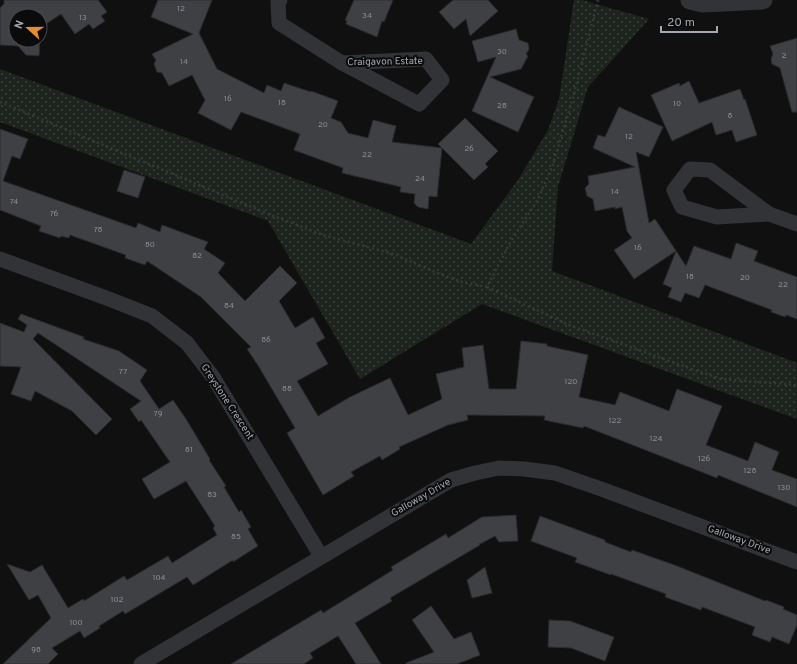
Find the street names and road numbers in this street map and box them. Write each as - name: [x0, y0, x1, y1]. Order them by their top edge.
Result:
- street label: Craigavon Estate: [347, 55, 423, 69]
- street label: Greystone Crescent: [198, 362, 257, 443]
- street label: Galloway Drive: [389, 476, 453, 520]
- street label: Galloway Drive: [706, 523, 772, 557]

